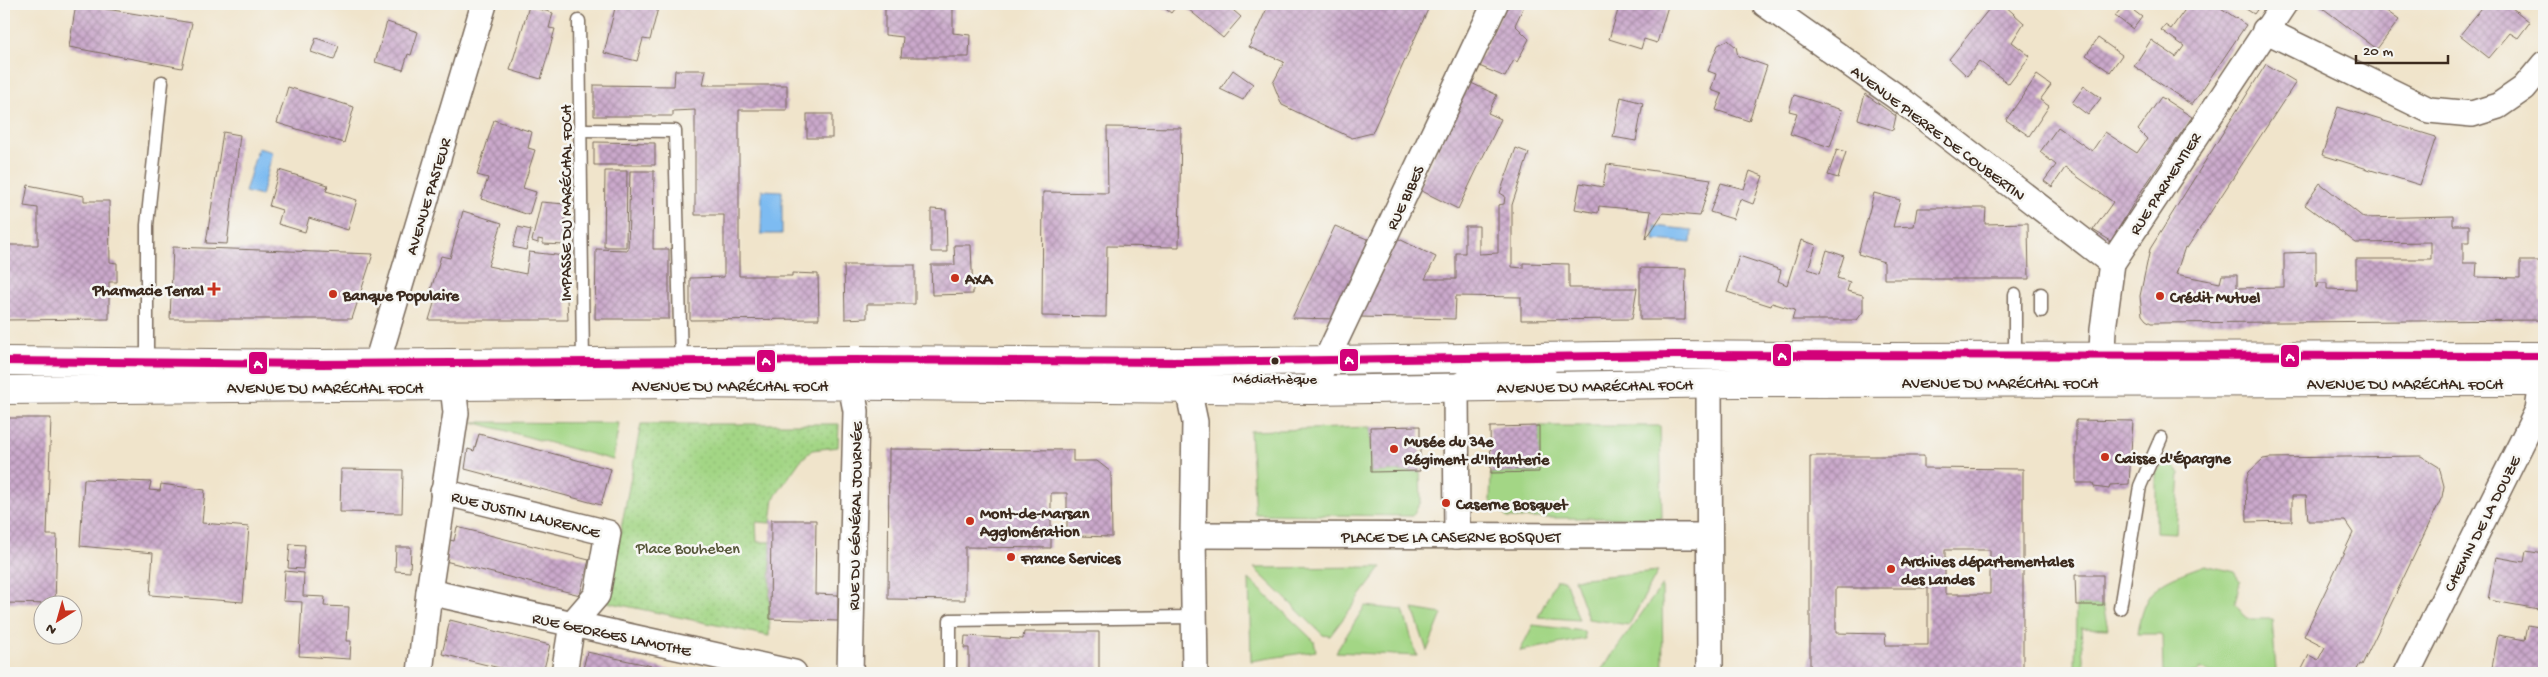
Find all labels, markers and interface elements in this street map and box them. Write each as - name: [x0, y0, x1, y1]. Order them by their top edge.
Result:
- scale bar: [2356, 32, 2448, 64]
- text: 20 m: [2363, 43, 2393, 61]
- street label: AVENUE PIERRE DE COUBERTIN: [1846, 63, 2028, 207]
- street label: IMPASSE DU MARÉCHAL FOCH: [559, 104, 578, 301]
- street label: RUE PARMENTIER: [2127, 130, 2207, 240]
- street label: AVENUE PASTEUR: [404, 136, 457, 258]
- street label: RUE BIBES: [1384, 163, 1431, 234]
- marker: AXA: [949, 272, 961, 284]
- place label: AXA: [964, 272, 994, 291]
- place label: Pharmacie Terral: [92, 283, 204, 302]
- marker: Pharmacie Terral: [208, 283, 220, 295]
- marker: Banque Populaire: [327, 288, 339, 300]
- place label: Banque Populaire: [342, 288, 460, 307]
- marker: Crédit Mutuel: [2154, 290, 2166, 302]
- place label: Crédit Mutuel: [2169, 290, 2261, 309]
- line badge: A: [1772, 343, 1792, 367]
- line badge: A: [2280, 344, 2300, 368]
- line badge: A: [1339, 348, 1359, 372]
- line badge: A: [756, 349, 776, 373]
- text: A: [1777, 349, 1788, 366]
- text: A: [2285, 350, 2296, 367]
- line badge: A: [248, 351, 268, 375]
- text: A: [1344, 353, 1355, 370]
- text: A: [761, 354, 772, 371]
- marker: Médiathèque: [1270, 356, 1280, 366]
- text: A: [253, 357, 264, 374]
- place label: Médiathèque: [1233, 371, 1317, 389]
- street label: AVENUE DU MARÉCHAL FOCH: [1902, 376, 2099, 395]
- street label: AVENUE DU MARÉCHAL FOCH: [1497, 377, 1694, 400]
- street label: AVENUE DU MARÉCHAL FOCH: [2307, 377, 2504, 396]
- street label: AVENUE DU MARÉCHAL FOCH: [632, 379, 829, 398]
- street label: AVENUE DU MARÉCHAL FOCH: [227, 381, 424, 400]
- street label: RUE DU GÉNÉRAL JOURNÉE: [846, 420, 869, 611]
- place label: Musée du 34e Régiment d'Infanterie: [1403, 434, 1550, 471]
- marker: Musée du 34e Régiment d'Infanterie: [1388, 443, 1400, 455]
- place label: Caisse d'Épargne: [2114, 450, 2231, 470]
- marker: Caisse d'Épargne: [2099, 451, 2111, 463]
- street label: CHEMIN DE LA DOUZE: [2442, 453, 2527, 596]
- street label: RUE JUSTIN LAURENCE: [449, 489, 603, 544]
- marker: Caserne Bosquet: [1440, 497, 1452, 509]
- place label: Caserne Bosquet: [1455, 497, 1569, 516]
- place label: Mont-de-Marsan Agglomération: [979, 506, 1090, 543]
- marker: Mont-de-Marsan Agglomération: [964, 515, 976, 527]
- street label: PLACE DE LA CASERNE BOSQUET: [1340, 530, 1561, 549]
- park label: Place Bouheben: [635, 541, 740, 560]
- marker: France Services: [1005, 551, 1017, 563]
- place label: France Services: [1020, 551, 1121, 570]
- place label: Archives départementales des Landes: [1900, 554, 2075, 591]
- marker: Archives départementales des Landes: [1885, 563, 1897, 575]
- north arrow: [32, 594, 82, 644]
- street label: RUE GEORGES LAMOTHE: [530, 610, 693, 663]
- text: N: [43, 619, 60, 638]

